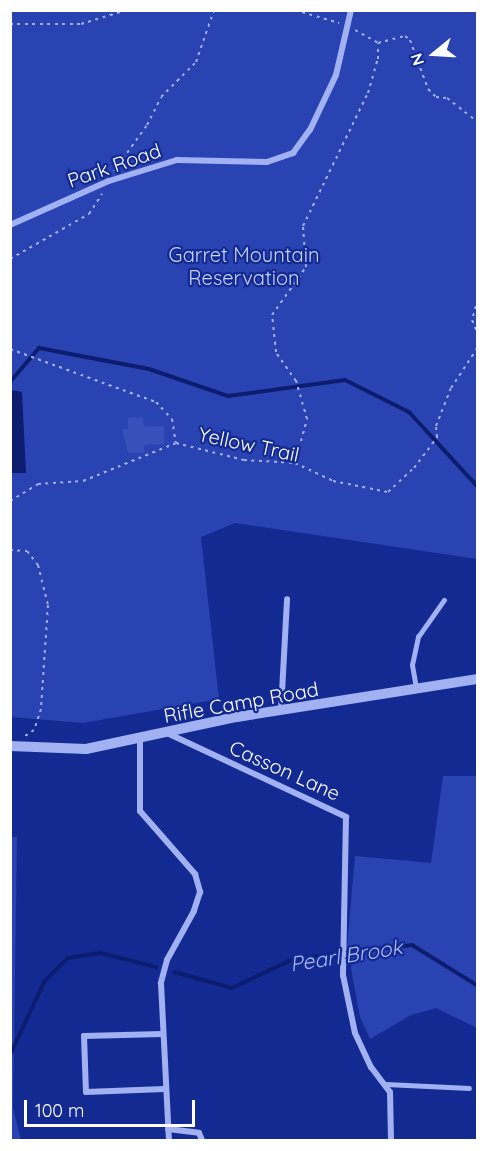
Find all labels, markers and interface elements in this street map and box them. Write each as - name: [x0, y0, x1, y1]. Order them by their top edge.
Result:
- north arrow: [404, 24, 464, 84]
- text: N: [406, 51, 428, 68]
- street label: Park Road: [64, 138, 164, 192]
- park label: Garret Mountain Reservation: [168, 243, 320, 290]
- street label: Yellow Trail: [196, 422, 302, 466]
- street label: Rifle Camp Road: [162, 677, 320, 727]
- street label: Casson Lane: [226, 735, 344, 805]
- water label: Pearl Brook: [288, 934, 404, 976]
- scale bar: [27, 1088, 198, 1126]
- text: 100 m: [35, 1099, 84, 1122]

